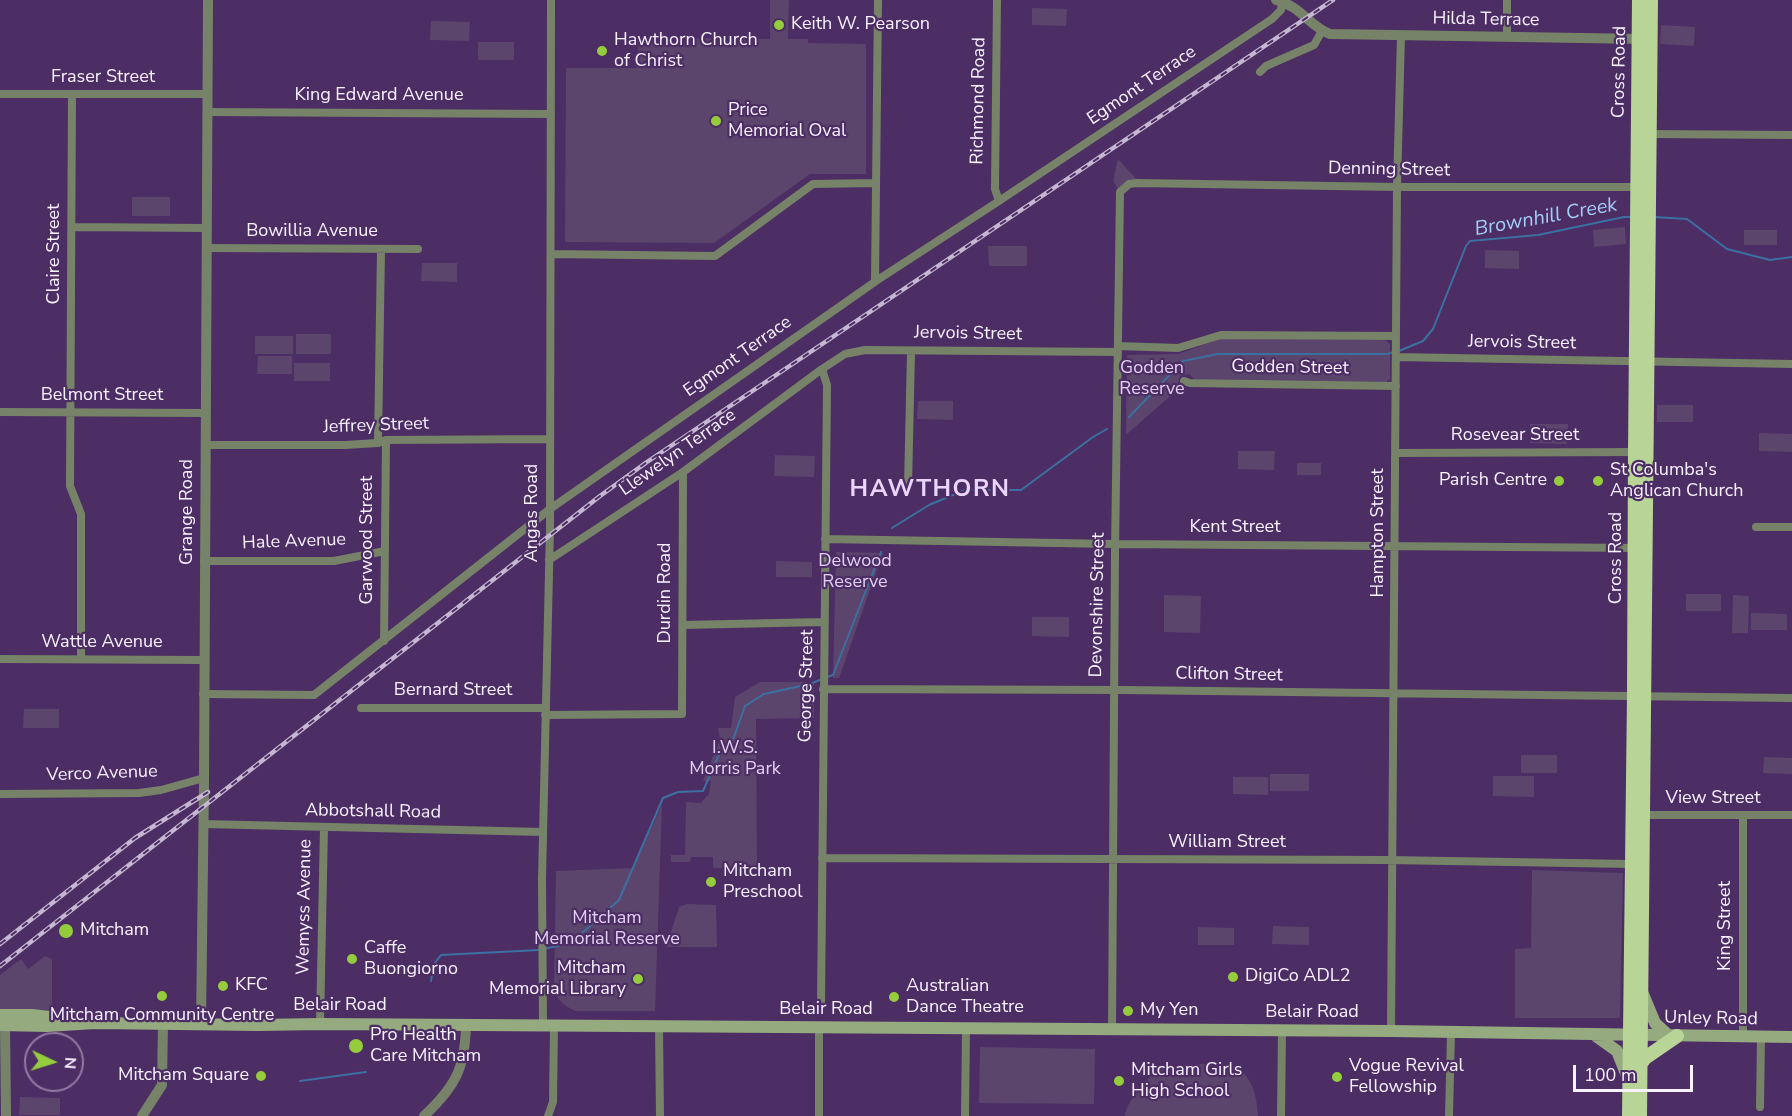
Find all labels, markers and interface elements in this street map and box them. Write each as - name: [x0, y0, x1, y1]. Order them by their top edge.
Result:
- street label: Hilda Terrace: [1432, 8, 1540, 32]
- place label: Keith W. Pearson: [791, 14, 930, 36]
- marker: Keith W. Pearson: [772, 18, 786, 32]
- street label: Cross Road: [1608, 26, 1632, 118]
- place label: Hawthorn Church of Christ: [614, 30, 758, 72]
- street label: Richmond Road: [967, 37, 991, 165]
- street label: Egmont Terrace: [1083, 42, 1201, 130]
- marker: Hawthorn Church of Christ: [595, 44, 609, 58]
- street label: Fraser Street: [51, 67, 155, 89]
- street label: King Edward Avenue: [295, 85, 463, 107]
- place label: Price Memorial Oval: [728, 100, 846, 142]
- marker: Price Memorial Oval: [709, 114, 723, 128]
- street label: Denning Street: [1328, 158, 1450, 182]
- water label: Brownhill Creek: [1473, 194, 1619, 242]
- street label: Claire Street: [44, 204, 66, 304]
- street label: Bowillia Avenue: [246, 221, 378, 243]
- street label: Egmont Terrace: [680, 312, 796, 402]
- street label: Jervois Street: [914, 322, 1022, 346]
- street label: Jervois Street: [1468, 331, 1576, 355]
- street label: Godden Street: [1231, 356, 1349, 380]
- park label: Godden Reserve: [1119, 358, 1185, 400]
- street label: Belmont Street: [41, 385, 163, 407]
- street label: Llewelyn Terrace: [616, 405, 740, 501]
- street label: Jeffrey Street: [323, 413, 429, 439]
- street label: Rosevear Street: [1451, 425, 1579, 447]
- street label: Grange Road: [177, 459, 199, 565]
- place label: St Columba's Anglican Church: [1610, 460, 1743, 502]
- street label: Angas Road: [522, 464, 544, 562]
- street label: Hampton Street: [1368, 468, 1390, 598]
- place label: Parish Centre: [1439, 470, 1547, 492]
- marker: Parish Centre: [1552, 474, 1566, 488]
- marker: St Columba's Anglican Church: [1591, 474, 1605, 488]
- street label: Garwood Street: [357, 476, 379, 604]
- district label: HAWTHORN: [850, 476, 1010, 504]
- street label: Cross Road: [1606, 512, 1628, 604]
- street label: Kent Street: [1190, 517, 1280, 539]
- street label: Hale Avenue: [242, 529, 346, 555]
- street label: Devonshire Street: [1086, 532, 1110, 678]
- street label: Durdin Road: [655, 542, 677, 644]
- park label: Delwood Reserve: [818, 551, 892, 594]
- street label: George Street: [795, 629, 819, 743]
- street label: Wattle Avenue: [41, 632, 163, 654]
- street label: Clifton Street: [1175, 663, 1283, 687]
- street label: Bernard Street: [394, 680, 512, 702]
- park label: I.W.S. Morris Park: [689, 738, 781, 780]
- street label: Verco Avenue: [46, 761, 158, 787]
- street label: View Street: [1666, 788, 1760, 810]
- street label: Abbotshall Road: [305, 800, 441, 824]
- street label: William Street: [1168, 832, 1286, 854]
- street label: Wemyss Avenue: [293, 839, 317, 975]
- place label: Mitcham Preschool: [723, 861, 803, 904]
- marker: Mitcham Preschool: [704, 875, 718, 889]
- street label: King Street: [1715, 881, 1737, 971]
- park label: Mitcham Memorial Reserve: [534, 908, 680, 950]
- place label: Mitcham: [80, 920, 149, 942]
- marker: Mitcham: [57, 922, 75, 940]
- place label: Caffe Buongiorno: [364, 938, 458, 980]
- marker: Caffe Buongiorno: [345, 952, 359, 966]
- place label: Mitcham Memorial Library: [489, 958, 626, 1000]
- place label: DigiCo ADL2: [1245, 966, 1350, 988]
- marker: DigiCo ADL2: [1226, 970, 1240, 984]
- marker: Mitcham Memorial Library: [631, 972, 645, 986]
- place label: KFC: [235, 975, 268, 997]
- place label: Australian Dance Theatre: [906, 976, 1024, 1018]
- marker: KFC: [216, 979, 230, 993]
- marker: Mitcham Community Centre: [155, 989, 169, 1003]
- marker: Australian Dance Theatre: [887, 990, 901, 1004]
- street label: Belair Road: [293, 995, 387, 1017]
- street label: Belair Road: [779, 999, 873, 1021]
- place label: My Yen: [1140, 1000, 1198, 1022]
- street label: Belair Road: [1265, 1002, 1359, 1024]
- marker: My Yen: [1121, 1004, 1135, 1018]
- place label: Mitcham Community Centre: [50, 1005, 274, 1027]
- street label: Unley Road: [1664, 1007, 1758, 1031]
- place label: Pro Health Care Mitcham: [370, 1025, 481, 1068]
- north arrow: [24, 1032, 84, 1092]
- marker: Pro Health Care Mitcham: [347, 1037, 365, 1055]
- scale bar: [1576, 1053, 1696, 1091]
- text: N: [59, 1056, 81, 1070]
- place label: Vogue Revival Fellowship: [1349, 1056, 1464, 1098]
- place label: Mitcham Girls High School: [1131, 1060, 1242, 1102]
- text: 100 m: [1584, 1063, 1636, 1087]
- place label: Mitcham Square: [118, 1065, 249, 1087]
- marker: Mitcham Square: [254, 1069, 268, 1083]
- marker: Vogue Revival Fellowship: [1330, 1070, 1344, 1084]
- marker: Mitcham Girls High School: [1112, 1074, 1126, 1088]

